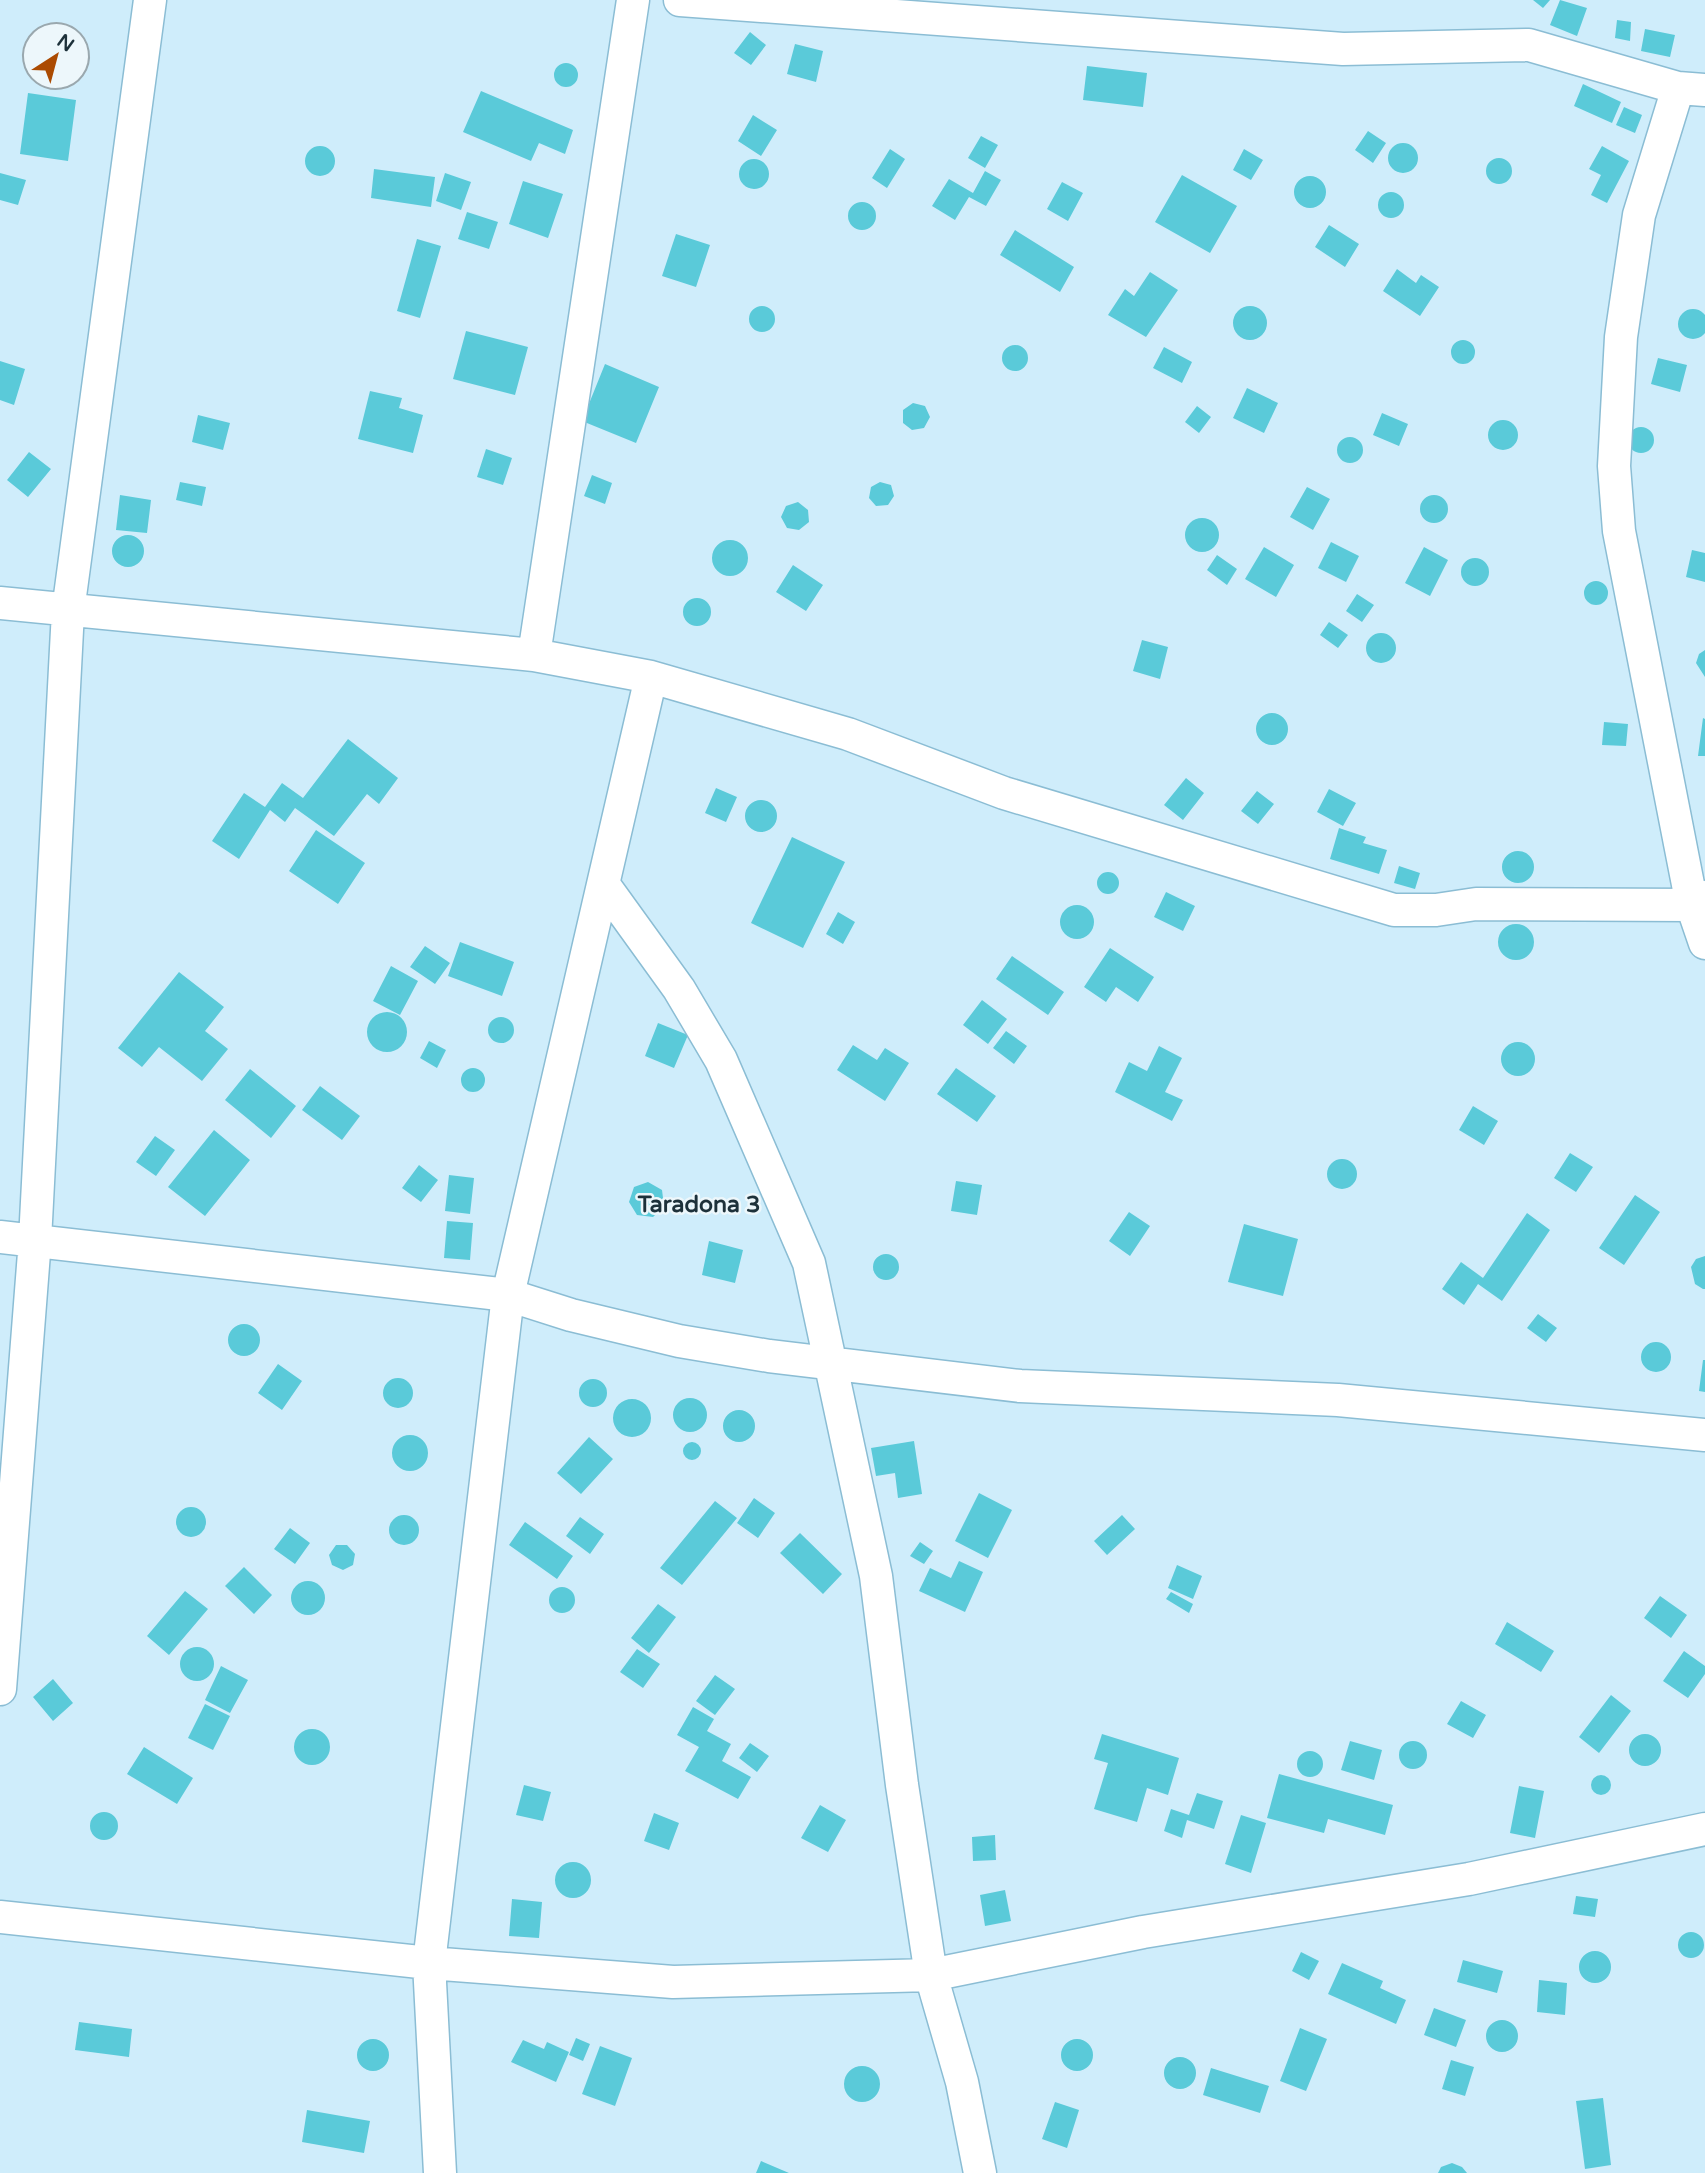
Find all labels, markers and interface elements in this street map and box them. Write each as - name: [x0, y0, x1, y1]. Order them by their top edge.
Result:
- north arrow: [21, 21, 91, 91]
- text: N: [53, 30, 78, 56]
- district label: Taradona 3: [637, 1191, 760, 1219]

